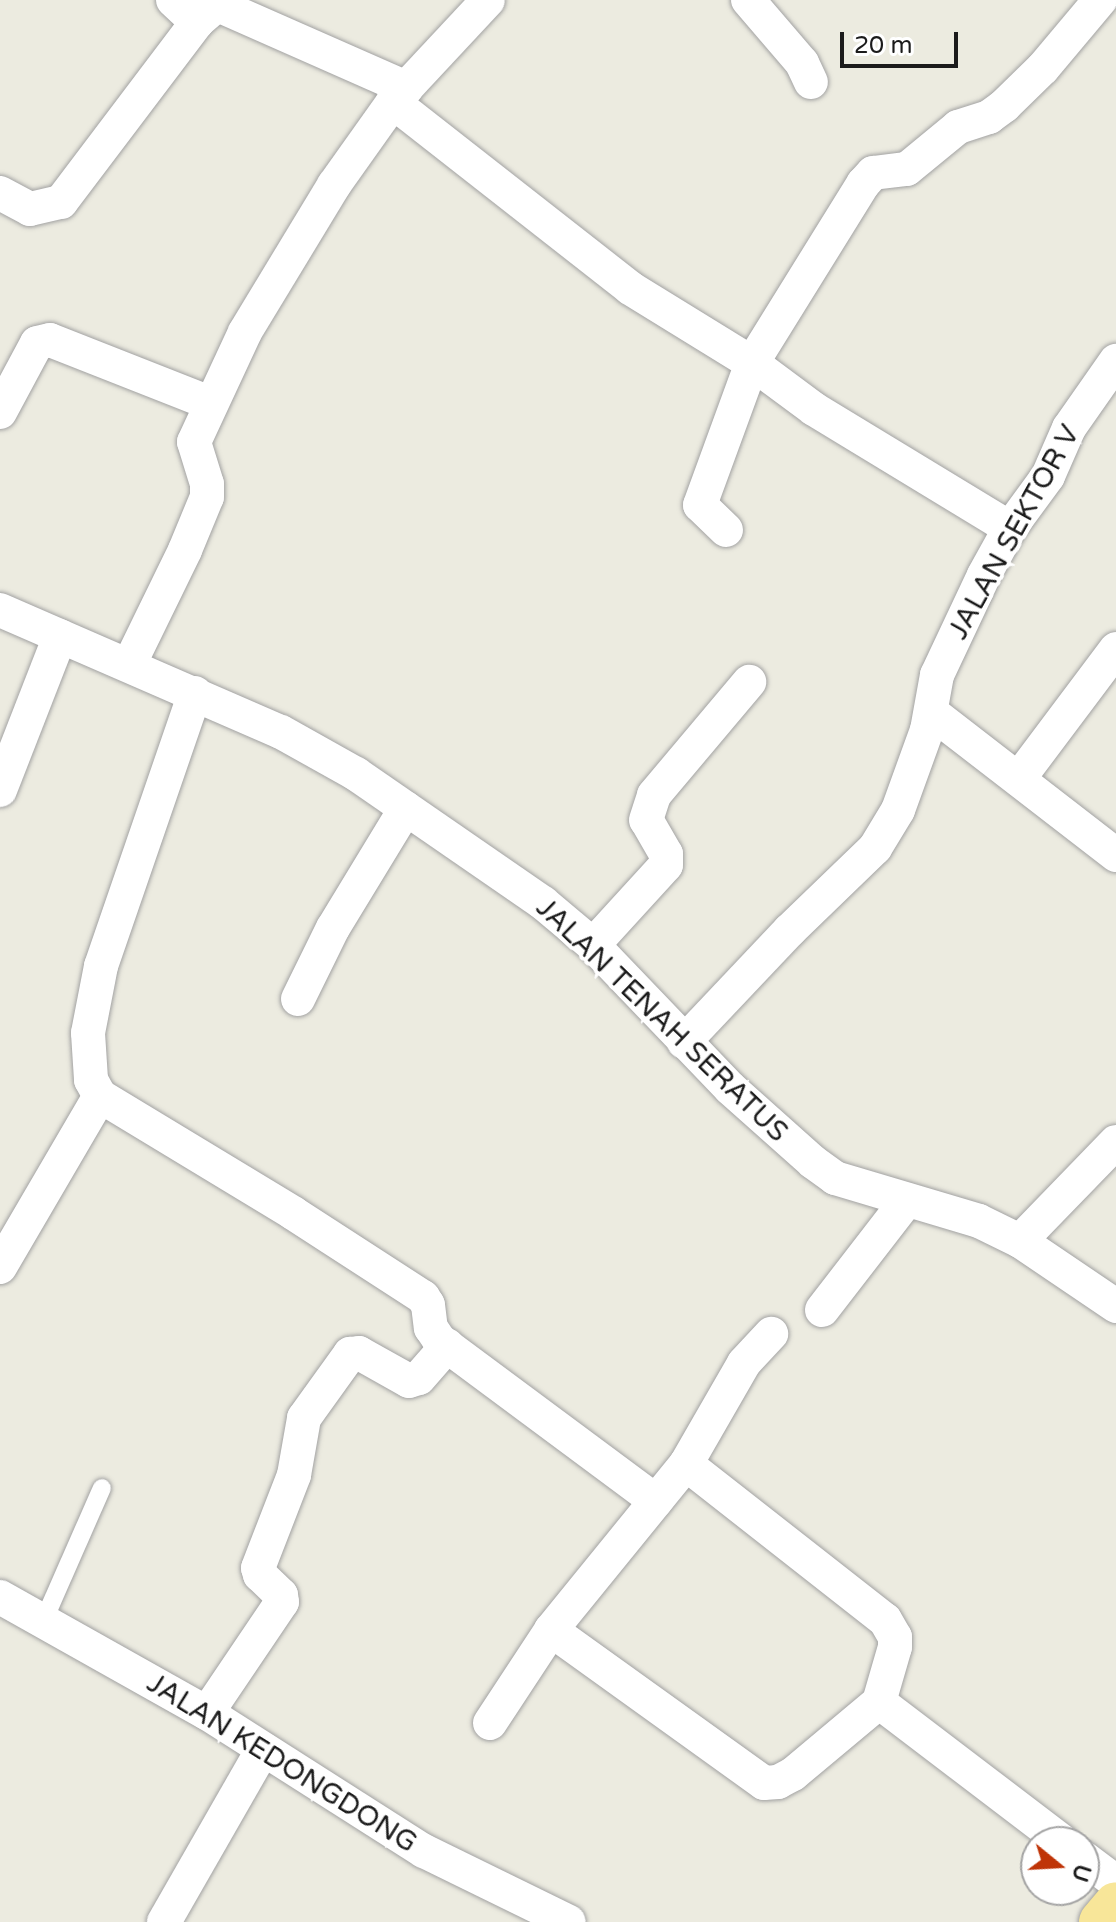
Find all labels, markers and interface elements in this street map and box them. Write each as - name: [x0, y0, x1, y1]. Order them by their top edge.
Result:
- scale bar: [844, 16, 962, 66]
- text: 20 m: [854, 31, 912, 60]
- street label: JALAN SEKTOR V: [941, 419, 1087, 645]
- street label: JALAN TENAH SERATUS: [529, 891, 795, 1149]
- street label: JALAN KEDONGDONG: [141, 1666, 423, 1860]
- north arrow: [1020, 1826, 1100, 1906]
- text: U: [1066, 1861, 1096, 1885]

